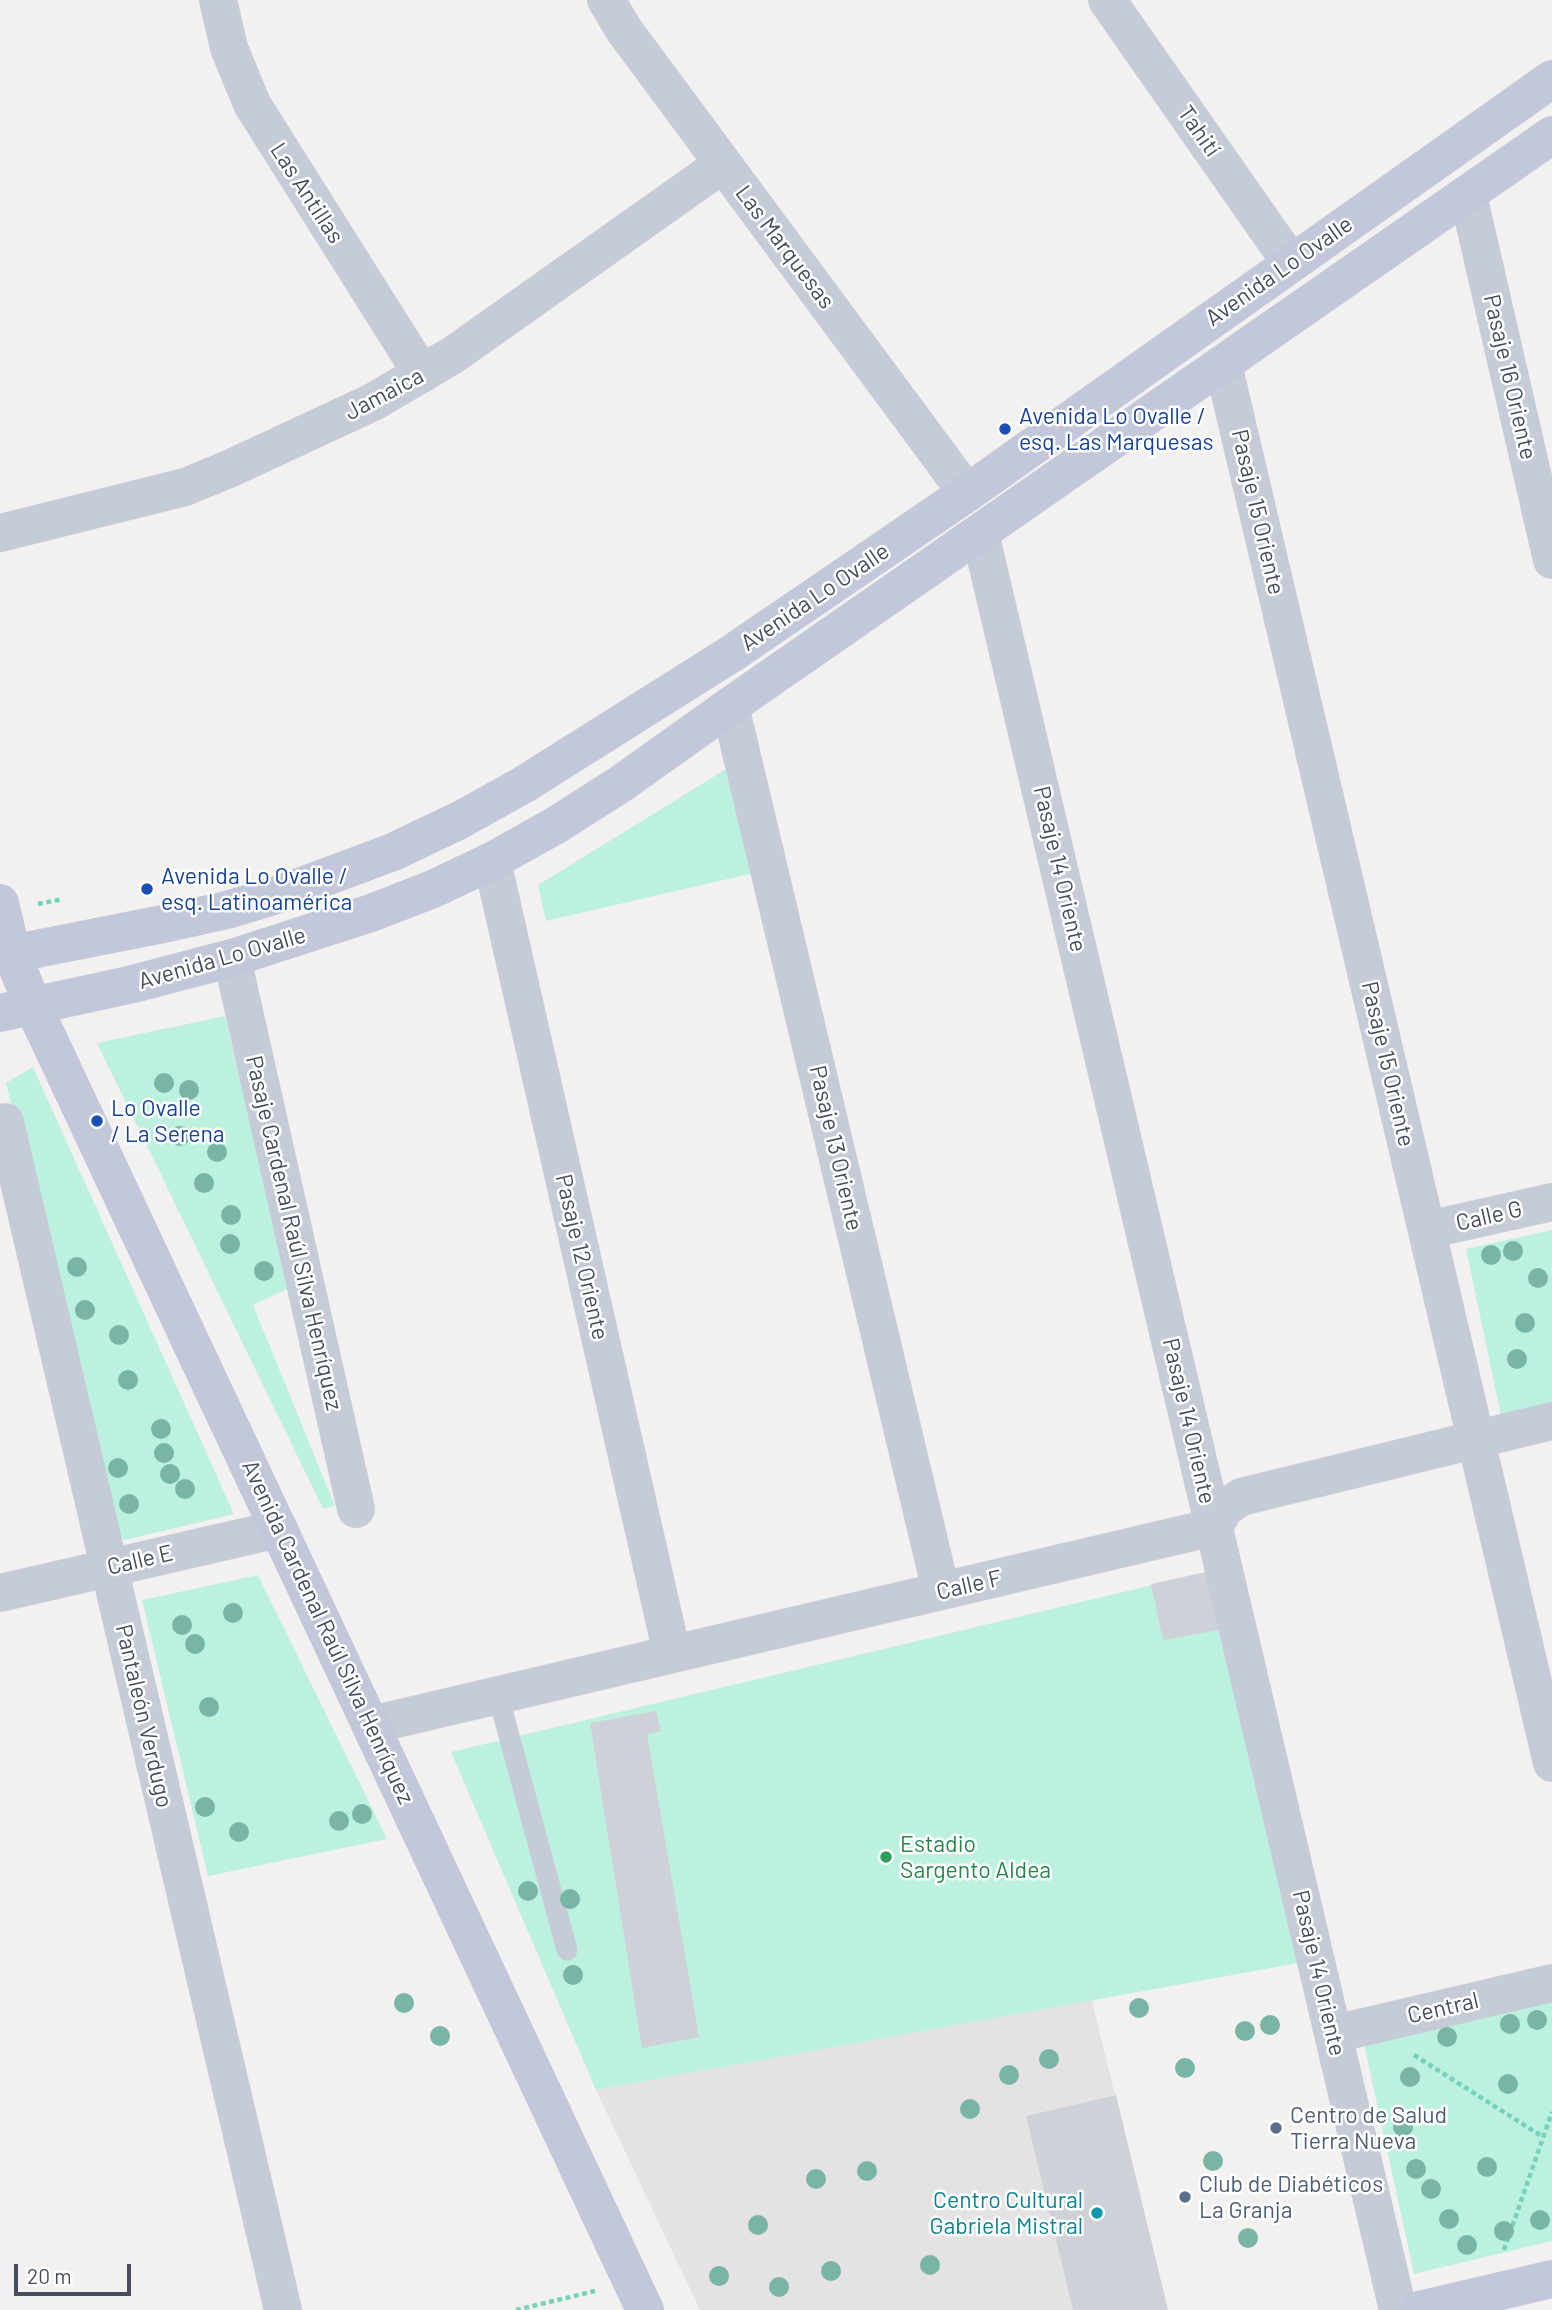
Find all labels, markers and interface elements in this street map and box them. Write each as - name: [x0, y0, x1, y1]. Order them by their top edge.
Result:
- street label: Tahití: [1172, 100, 1226, 162]
- street label: Las Antillas: [264, 137, 350, 249]
- street label: Las Marquesas: [730, 180, 840, 314]
- street label: Avenida Lo Ovalle: [1200, 210, 1358, 332]
- street label: Pasaje 16 Oriente: [1478, 292, 1542, 462]
- street label: Jamaica: [340, 362, 428, 426]
- place label: Avenida Lo Ovalle / esq. Las Marquesas: [1019, 402, 1214, 456]
- marker: Avenida Lo Ovalle / esq. Las Marquesas: [997, 421, 1013, 437]
- street label: Pasaje 15 Oriente: [1226, 427, 1290, 597]
- street label: Avenida Lo Ovalle: [736, 537, 894, 657]
- street label: Pasaje 14 Oriente: [1027, 783, 1093, 955]
- place label: Avenida Lo Ovalle / esq. Latinoamérica: [161, 862, 352, 916]
- marker: Avenida Lo Ovalle / esq. Latinoamérica: [139, 881, 155, 897]
- street label: Avenida Lo Ovalle: [135, 921, 309, 995]
- street label: Pasaje 15 Oriente: [1356, 979, 1420, 1149]
- street label: Pasaje Cardenal Raúl Silva Henríquez: [240, 1053, 348, 1413]
- street label: Pasaje 13 Oriente: [804, 1063, 868, 1233]
- place label: Lo Ovalle / La Serena: [111, 1094, 225, 1148]
- marker: Lo Ovalle / La Serena: [89, 1113, 105, 1129]
- street label: Pasaje 12 Oriente: [550, 1172, 614, 1342]
- street label: Calle G: [1453, 1195, 1525, 1237]
- street label: Pasaje 14 Oriente: [1156, 1335, 1222, 1507]
- street label: Avenida Cardenal Raúl Silva Henríquez: [236, 1456, 420, 1808]
- street label: Calle E: [104, 1539, 176, 1581]
- street label: Calle F: [934, 1564, 1004, 1606]
- street label: Pantaleón Verdugo: [109, 1622, 179, 1810]
- place label: Estadio Sargento Aldea: [900, 1830, 1051, 1884]
- marker: Estadio Sargento Aldea: [878, 1849, 894, 1865]
- street label: Pasaje 14 Oriente: [1286, 1887, 1352, 2059]
- street label: Central: [1405, 1986, 1481, 2030]
- place label: Centro de Salud Tierra Nueva: [1290, 2101, 1447, 2155]
- marker: Centro de Salud Tierra Nueva: [1268, 2120, 1284, 2136]
- place label: Club de Diabéticos La Granja: [1199, 2170, 1383, 2224]
- place label: Centro Cultural Gabriela Mistral: [930, 2186, 1083, 2240]
- marker: Club de Diabéticos La Granja: [1177, 2189, 1193, 2205]
- marker: Centro Cultural Gabriela Mistral: [1089, 2205, 1105, 2221]
- scale bar: [18, 2250, 135, 2294]
- text: 20 m: [27, 2263, 72, 2288]

